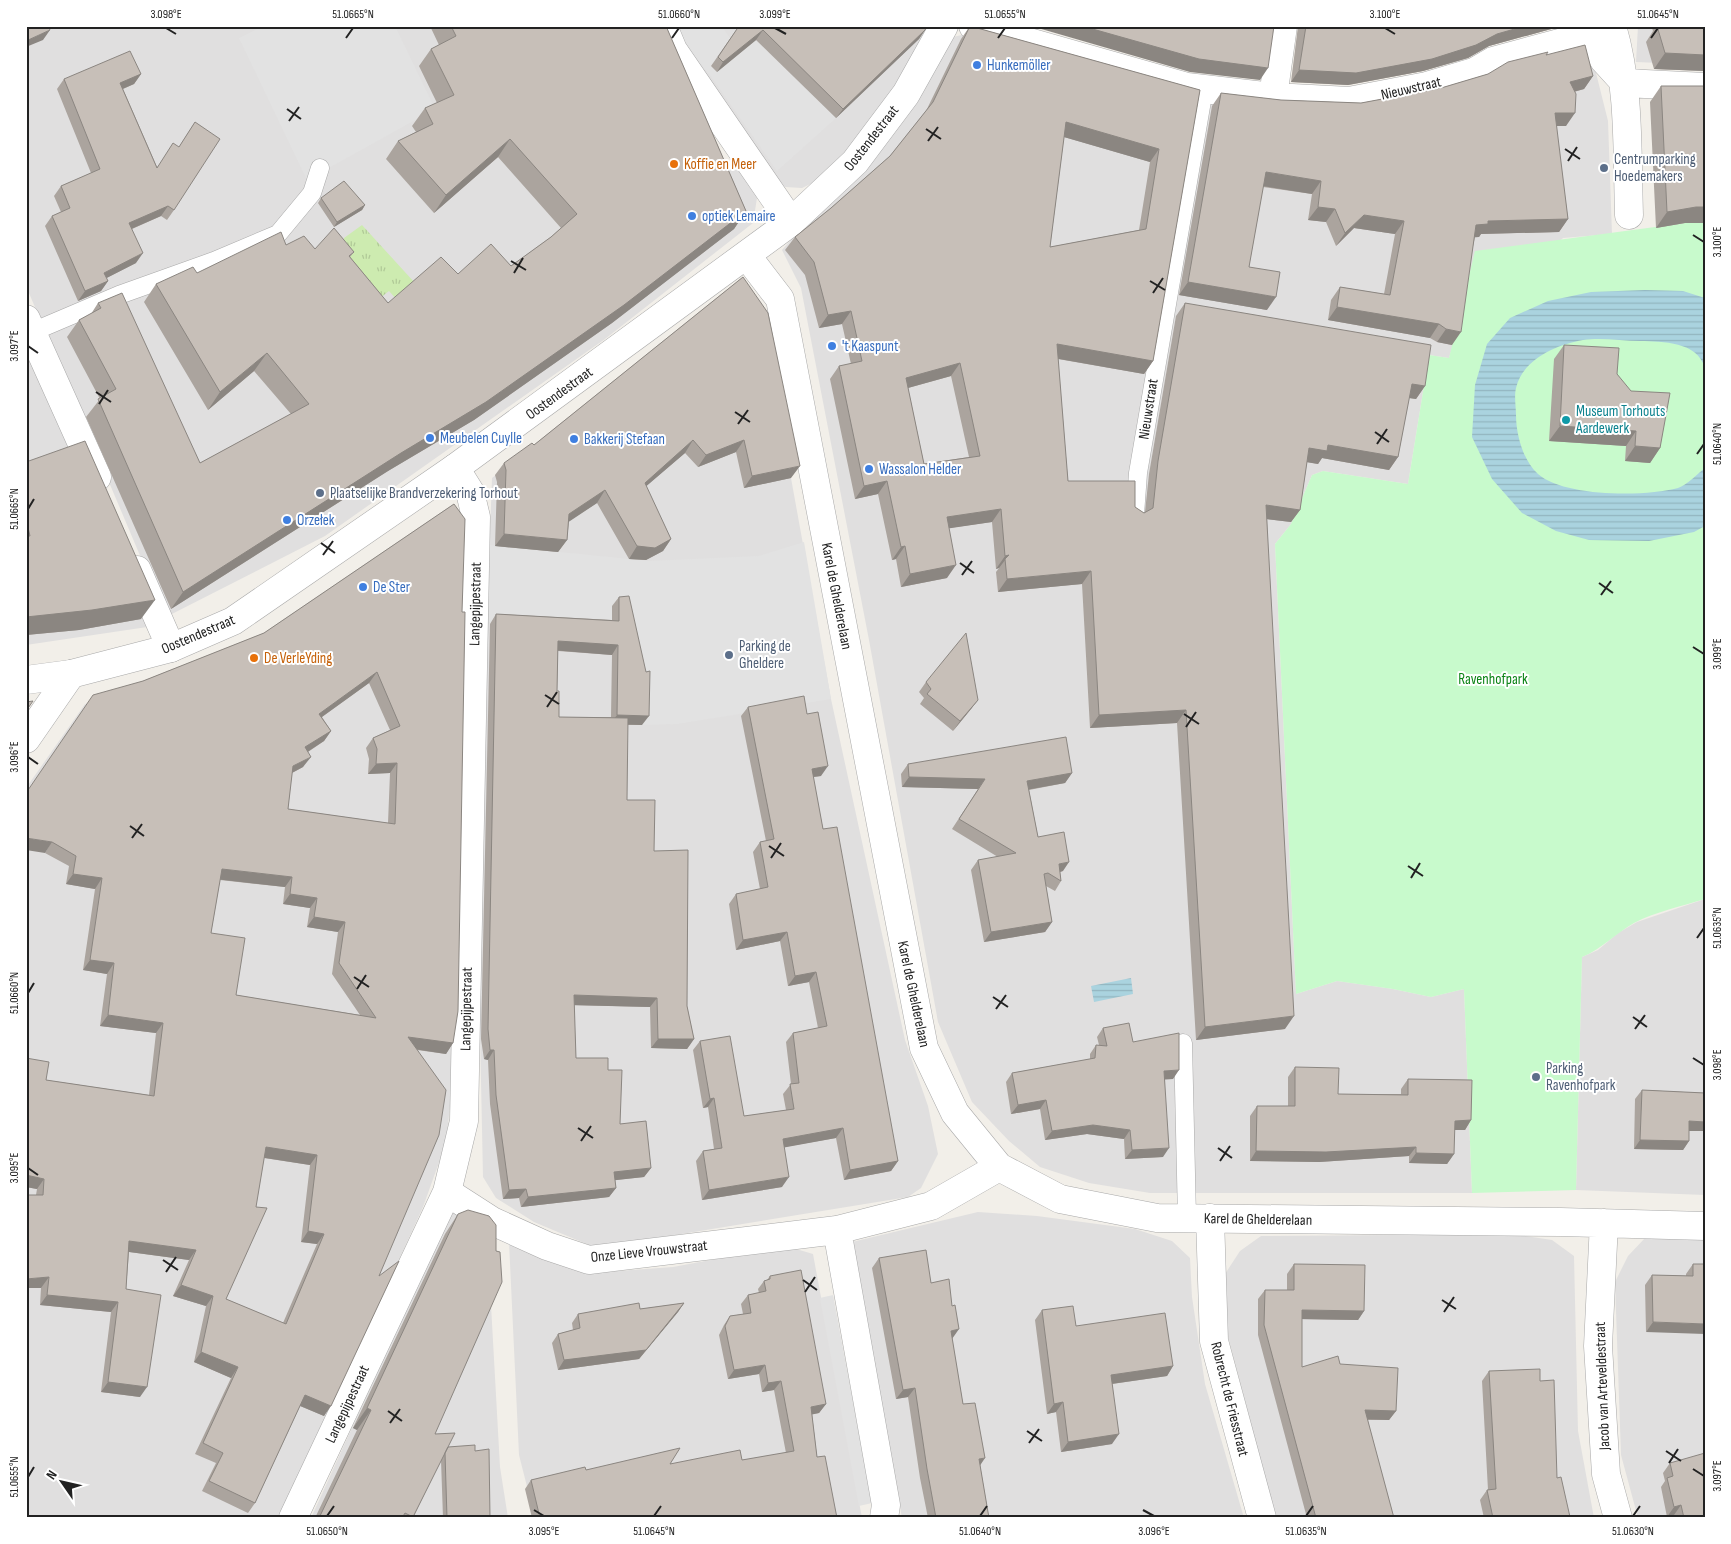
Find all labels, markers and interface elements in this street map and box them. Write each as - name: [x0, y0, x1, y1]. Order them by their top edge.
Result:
- text: 3.098°E: [150, 7, 182, 22]
- text: 51.0665°N: [332, 7, 374, 22]
- text: 51.0660°N: [658, 7, 700, 22]
- text: 3.099°E: [759, 7, 791, 22]
- text: 51.0655°N: [984, 7, 1026, 22]
- text: 3.100°E: [1370, 7, 1400, 22]
- text: 51.0645°N: [1637, 7, 1679, 22]
- place label: Hunkemöller: [987, 56, 1051, 75]
- marker: Hunkemöller: [971, 59, 983, 71]
- street label: Nieuwstraat: [1379, 72, 1444, 105]
- street label: Oostendestraat: [840, 101, 903, 175]
- place label: Centrumparking Hoedemakers: [1614, 150, 1696, 186]
- place label: Koffie en Meer: [684, 155, 757, 174]
- marker: Koffie en Meer: [668, 158, 680, 170]
- marker: Centrumparking Hoedemakers: [1598, 162, 1610, 174]
- place label: optiek Lemaire: [702, 207, 776, 226]
- marker: optiek Lemaire: [686, 210, 698, 222]
- text: 3.100°E: [1710, 227, 1725, 257]
- text: 3.097°E: [7, 330, 22, 362]
- place label: 't Kaaspunt: [842, 337, 899, 356]
- marker: 't Kaaspunt: [826, 340, 838, 352]
- street label: Oostendestraat: [522, 362, 597, 424]
- street label: Nieuwstraat: [1134, 377, 1163, 441]
- place label: Museum Torhouts Aardewerk: [1575, 402, 1665, 438]
- marker: Museum Torhouts Aardewerk: [1560, 414, 1572, 426]
- text: 51.0640°N: [1710, 423, 1725, 465]
- place label: Meubelen Cuylle: [440, 429, 522, 448]
- place label: Bakkerij Stefaan: [584, 430, 665, 449]
- marker: Meubelen Cuylle: [424, 432, 436, 444]
- marker: Bakkerij Stefaan: [568, 433, 580, 445]
- place label: Wassalon Helder: [879, 460, 962, 479]
- marker: Wassalon Helder: [863, 463, 875, 475]
- place label: Plaatselijke Brandverzekering Torhout: [330, 484, 518, 503]
- marker: Plaatselijke Brandverzekering Torhout: [314, 487, 326, 499]
- text: 51.0665°N: [7, 488, 22, 530]
- place label: Orzełek: [297, 511, 335, 530]
- marker: Orzełek: [281, 514, 293, 526]
- street label: Karel de Ghelderelaan: [817, 541, 856, 651]
- street label: Langepijpestraat: [465, 562, 486, 646]
- place label: De Ster: [373, 578, 411, 597]
- marker: De Ster: [357, 581, 369, 593]
- street label: Oostendestraat: [158, 610, 238, 659]
- place label: Parking de Gheldere: [739, 637, 791, 673]
- text: 3.099°E: [1710, 638, 1725, 670]
- place label: De VerleYding: [264, 649, 332, 668]
- marker: Parking de Gheldere: [723, 649, 735, 661]
- marker: De VerleYding: [248, 652, 260, 664]
- park label: Ravenhofpark: [1458, 670, 1528, 689]
- text: 3.096°E: [7, 741, 22, 773]
- text: 51.0635°N: [1710, 907, 1725, 949]
- street label: Karel de Ghelderelaan: [893, 939, 934, 1049]
- street label: Langepijpestraat: [456, 967, 477, 1051]
- text: 51.0660°N: [7, 972, 22, 1014]
- text: 3.098°E: [1710, 1049, 1725, 1081]
- place label: Parking Ravenhofpark: [1546, 1059, 1616, 1095]
- marker: Parking Ravenhofpark: [1530, 1071, 1542, 1083]
- text: 3.095°E: [7, 1152, 22, 1183]
- street label: Karel de Ghelderelaan: [1204, 1209, 1312, 1230]
- street label: Onze Lieve Vrouwstraat: [590, 1236, 709, 1267]
- street label: Jacob van Arteveldestraat: [1591, 1321, 1614, 1451]
- street label: Robrecht de Friesstraat: [1206, 1340, 1253, 1459]
- street label: Langepijpestraat: [321, 1362, 374, 1446]
- text: 51.0655°N: [7, 1456, 22, 1498]
- north arrow: [38, 1456, 88, 1506]
- text: 3.097°E: [1710, 1460, 1725, 1492]
- text: N: [42, 1467, 61, 1483]
- text: 51.0650°N: [306, 1524, 348, 1539]
- text: 3.095°E: [529, 1524, 560, 1539]
- text: 51.0645°N: [633, 1524, 675, 1539]
- text: 51.0640°N: [959, 1524, 1001, 1539]
- text: 3.096°E: [1138, 1524, 1170, 1539]
- text: 51.0635°N: [1285, 1524, 1327, 1539]
- text: 51.0630°N: [1612, 1524, 1654, 1539]

